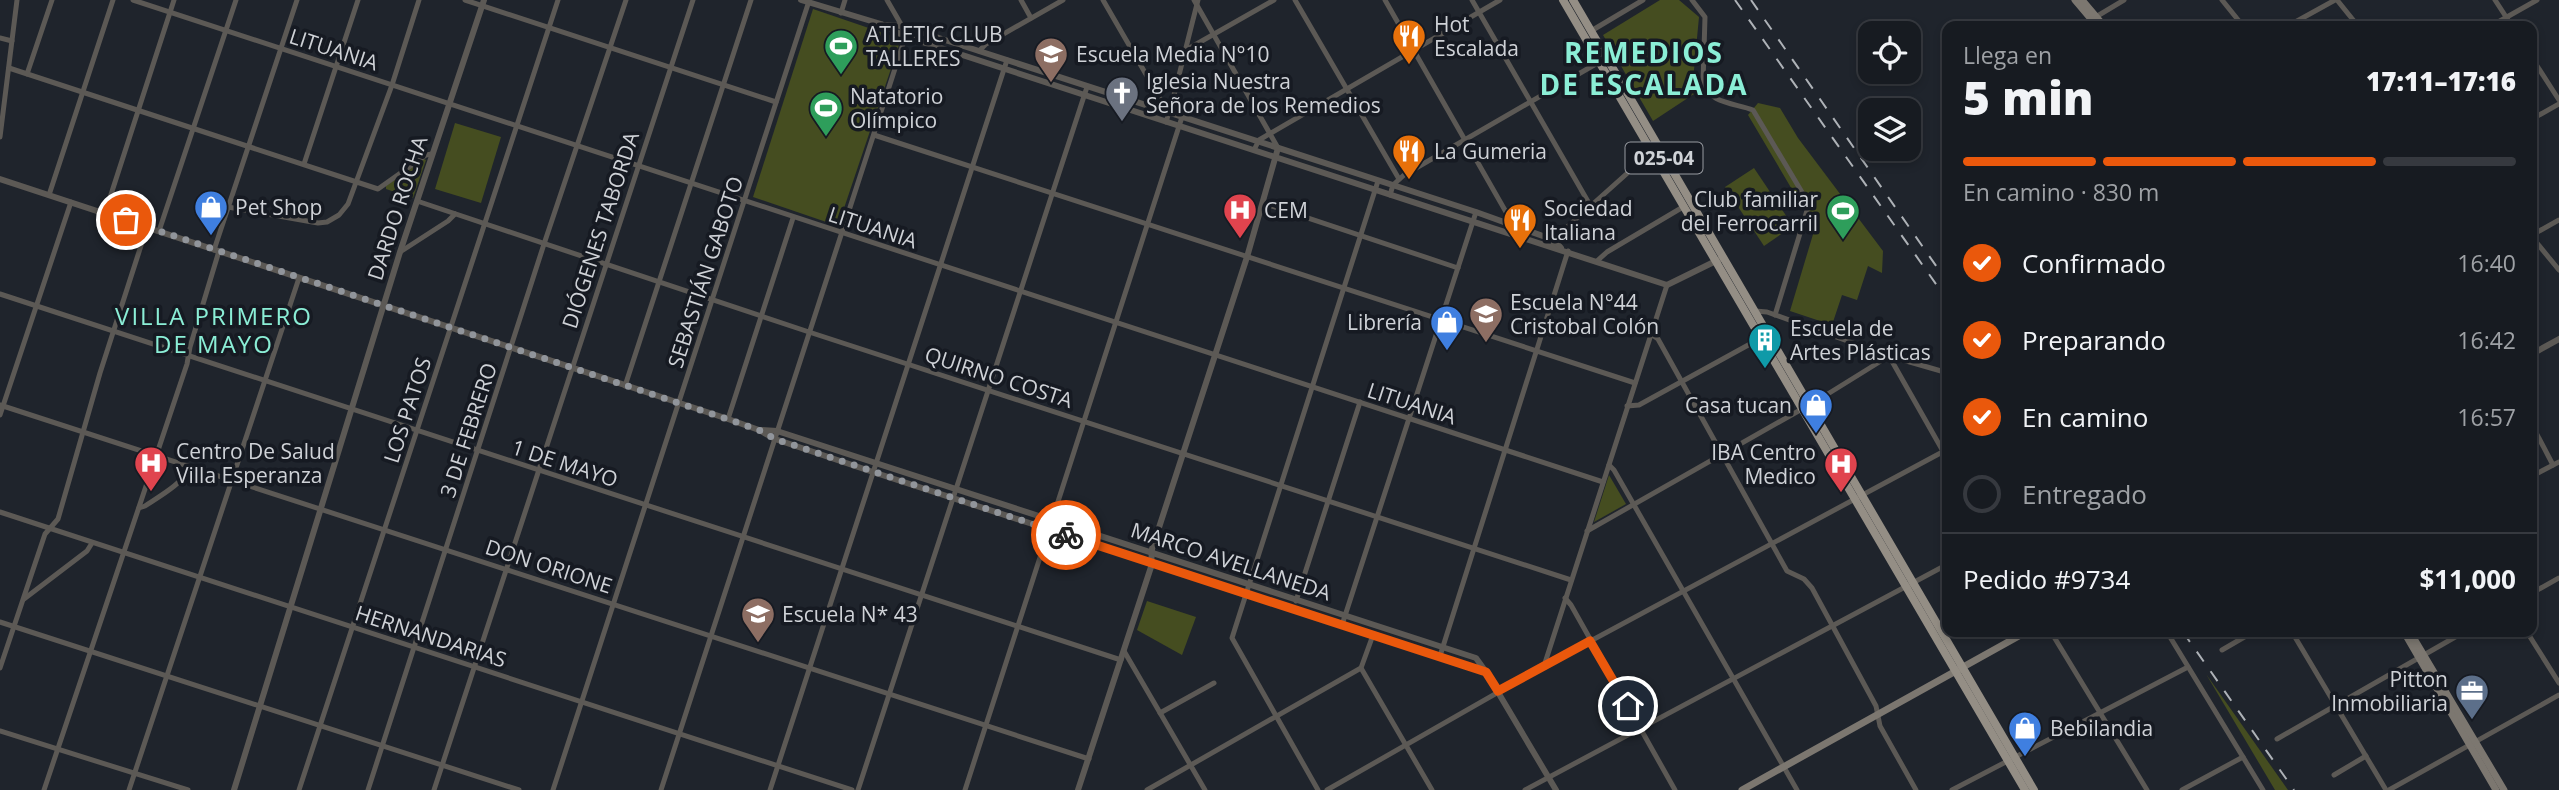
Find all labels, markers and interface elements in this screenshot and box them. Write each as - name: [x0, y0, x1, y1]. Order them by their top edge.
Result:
- place label: Hot Escalada: [1434, 10, 1519, 62]
- restaurant icon: Hot Escalada: [1390, 17, 1428, 66]
- place label: ATLETIC CLUB TALLERES: [866, 20, 1003, 72]
- street label: LITUANIA: [286, 21, 383, 77]
- map controls: [1858, 21, 1921, 161]
- button: locate: [1858, 21, 1921, 84]
- sports icon: ATLETIC CLUB TALLERES: [822, 27, 860, 76]
- district label: REMEDIOS DE ESCALADA: [1539, 33, 1749, 103]
- school or university icon: Escuela Media N°10: [1032, 35, 1070, 84]
- text: Llega en: [1963, 39, 2052, 71]
- place label: Escuela Media N°10: [1076, 40, 1270, 68]
- text: 17:11–17:16: [2366, 63, 2516, 99]
- text: 5 min: [1963, 66, 2094, 128]
- place label: Iglesia Nuestra Señora de los Remedios: [1146, 67, 1381, 119]
- church icon: Iglesia Nuestra Señora de los Remedios: [1103, 74, 1141, 123]
- place label: Natatorio Olímpico: [850, 82, 943, 134]
- sports icon: Natatorio Olímpico: [807, 89, 845, 138]
- button: layers: [1858, 98, 1921, 161]
- street label: DIÓGENES TABORDA: [555, 127, 645, 332]
- street label: DARDO ROCHA: [361, 132, 434, 284]
- restaurant icon: La Gumeria: [1390, 132, 1428, 181]
- place label: La Gumeria: [1434, 137, 1547, 165]
- road number: 025-04: [1626, 142, 1702, 174]
- street label: SEBASTIÁN GABOTO: [661, 173, 749, 371]
- text: En camino · 830 m: [1963, 176, 2159, 208]
- place label: Club familiar del Ferrocarril: [1681, 185, 1818, 237]
- shop icon: Pet Shop: [192, 188, 230, 237]
- pin: [96, 190, 156, 250]
- hospital icon: CEM: [1221, 191, 1259, 240]
- sports icon: Club familiar del Ferrocarril: [1824, 192, 1862, 241]
- place label: Pet Shop: [235, 193, 322, 221]
- place label: Sociedad Italiana: [1544, 194, 1633, 246]
- place label: CEM: [1264, 196, 1308, 224]
- street label: LITUANIA: [825, 199, 922, 255]
- icon: bag: [107, 201, 145, 239]
- restaurant icon: Sociedad Italiana: [1501, 201, 1539, 250]
- icon: check: [1963, 244, 2001, 282]
- text: Confirmado: [2022, 245, 2166, 281]
- text: 16:40: [2457, 247, 2516, 279]
- place label: Escuela N°44 Cristobal Colón: [1510, 288, 1659, 340]
- school or university icon: Escuela N°44 Cristobal Colón: [1467, 295, 1505, 344]
- district label: VILLA PRIMERO DE MAYO: [115, 299, 313, 360]
- shop icon: Librería: [1428, 303, 1466, 352]
- place label: Librería: [1347, 308, 1422, 336]
- place label: Escuela de Artes Plásticas: [1790, 314, 1931, 366]
- building icon: Escuela de Artes Plásticas: [1746, 321, 1784, 370]
- icon: check: [1963, 321, 2001, 359]
- text: Preparando: [2022, 322, 2166, 358]
- text: 16:42: [2457, 324, 2516, 356]
- street label: QUIRNO COSTA: [921, 340, 1077, 414]
- street label: LOS PATOS: [377, 354, 437, 466]
- street label: 3 DE FEBRERO: [433, 359, 503, 501]
- street label: LITUANIA: [1364, 375, 1461, 431]
- shop icon: Casa tucan: [1797, 386, 1835, 435]
- place label: Casa tucan: [1685, 391, 1792, 419]
- icon: check: [1963, 398, 2001, 436]
- text: En camino: [2022, 399, 2148, 435]
- text: 16:57: [2457, 401, 2516, 433]
- street label: 1 DE MAYO: [508, 433, 622, 493]
- place label: Centro De Salud Villa Esperanza: [176, 437, 335, 489]
- place label: IBA Centro Medico: [1711, 438, 1816, 490]
- hospital icon: Centro De Salud Villa Esperanza: [132, 444, 170, 493]
- hospital icon: IBA Centro Medico: [1822, 445, 1860, 494]
- text: Entregado: [2022, 476, 2147, 512]
- courier: [1031, 500, 1101, 570]
- street label: MARCO AVELLANEDA: [1127, 515, 1335, 607]
- icon: bike: [1047, 516, 1085, 554]
- street label: DON ORIONE: [482, 532, 616, 600]
- text: Pedido #9734: [1963, 561, 2130, 597]
- text: $11,000: [2419, 561, 2516, 597]
- school or university icon: Escuela N* 43: [739, 595, 777, 644]
- street label: HERNANDARIAS: [352, 598, 510, 674]
- place label: Escuela N* 43: [782, 600, 918, 628]
- place label: Pitton Inmobiliaria: [2331, 665, 2448, 717]
- office icon: Pitton Inmobiliaria: [2453, 672, 2491, 721]
- pin: [1598, 676, 1658, 736]
- icon: home: [1609, 687, 1647, 725]
- shop icon: Bebilandia: [2006, 709, 2044, 758]
- place label: Bebilandia: [2050, 714, 2153, 742]

